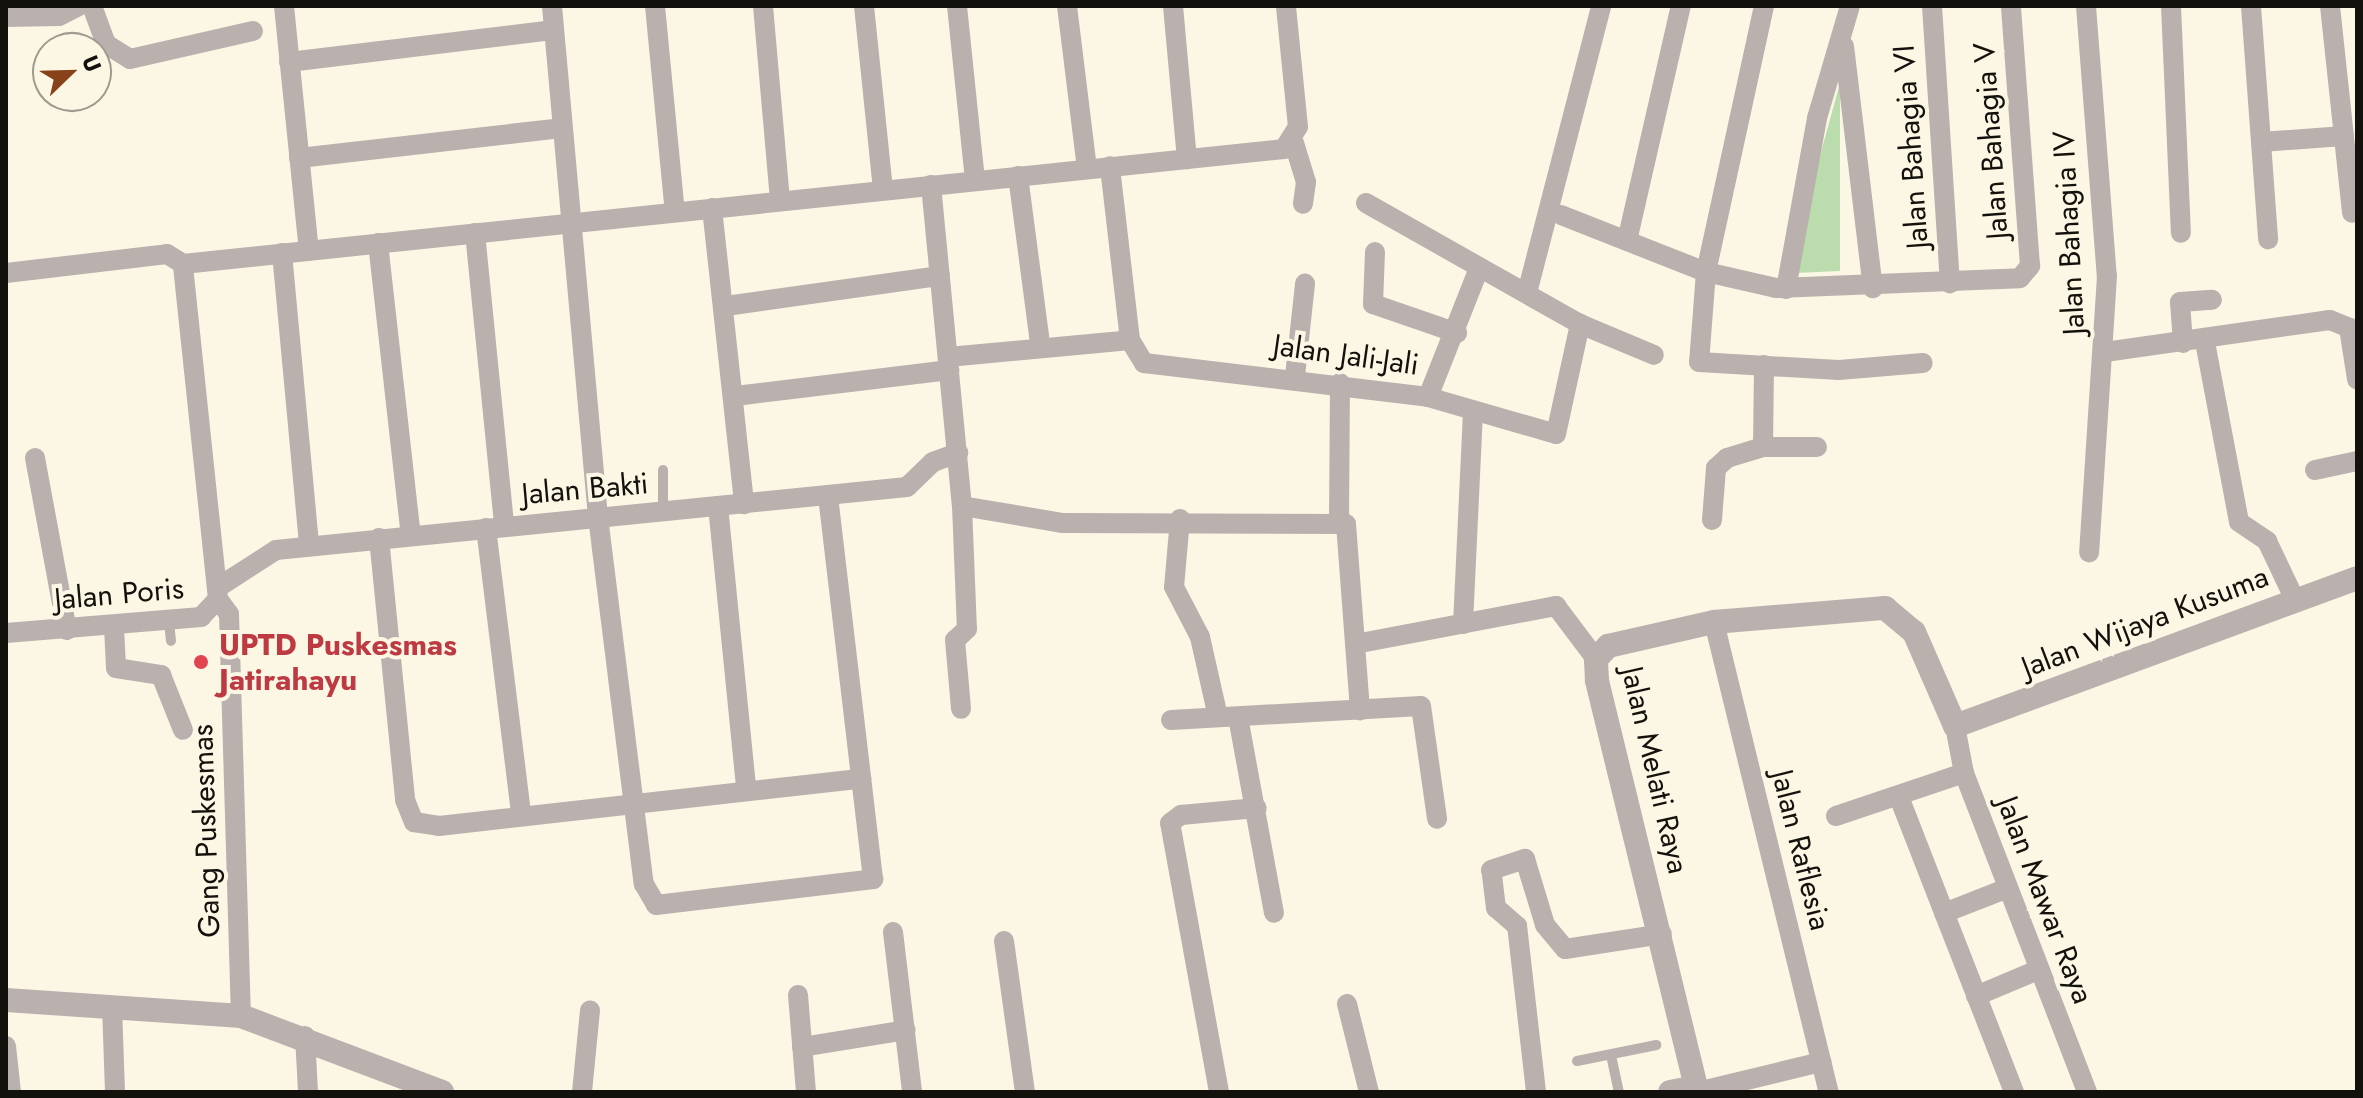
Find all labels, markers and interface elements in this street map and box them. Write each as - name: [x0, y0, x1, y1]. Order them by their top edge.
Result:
- north arrow: [32, 32, 112, 112]
- street label: Jalan Bahagia V: [1966, 41, 2016, 241]
- street label: Jalan Bahagia VI: [1886, 44, 1936, 250]
- text: U: [75, 50, 110, 77]
- street label: Jalan Bahagia IV: [2046, 130, 2092, 336]
- street label: Jalan Jali-Jali: [1271, 327, 1421, 383]
- street label: Jalan Bakti: [520, 466, 650, 512]
- street label: Jalan Wijaya Kusuma: [2017, 558, 2273, 686]
- street label: Jalan Poris: [53, 570, 185, 618]
- place label: UPTD Puskesmas Jatirahayu: [219, 627, 457, 698]
- marker: UPTD Puskesmas Jatirahayu: [190, 651, 212, 673]
- street label: Jalan Melati Raya: [1614, 663, 1696, 877]
- street label: Gang Puskesmas: [184, 724, 228, 938]
- street label: Jalan Raflesia: [1764, 766, 1838, 934]
- street label: Jalan Mawar Raya: [1989, 791, 2101, 1009]

